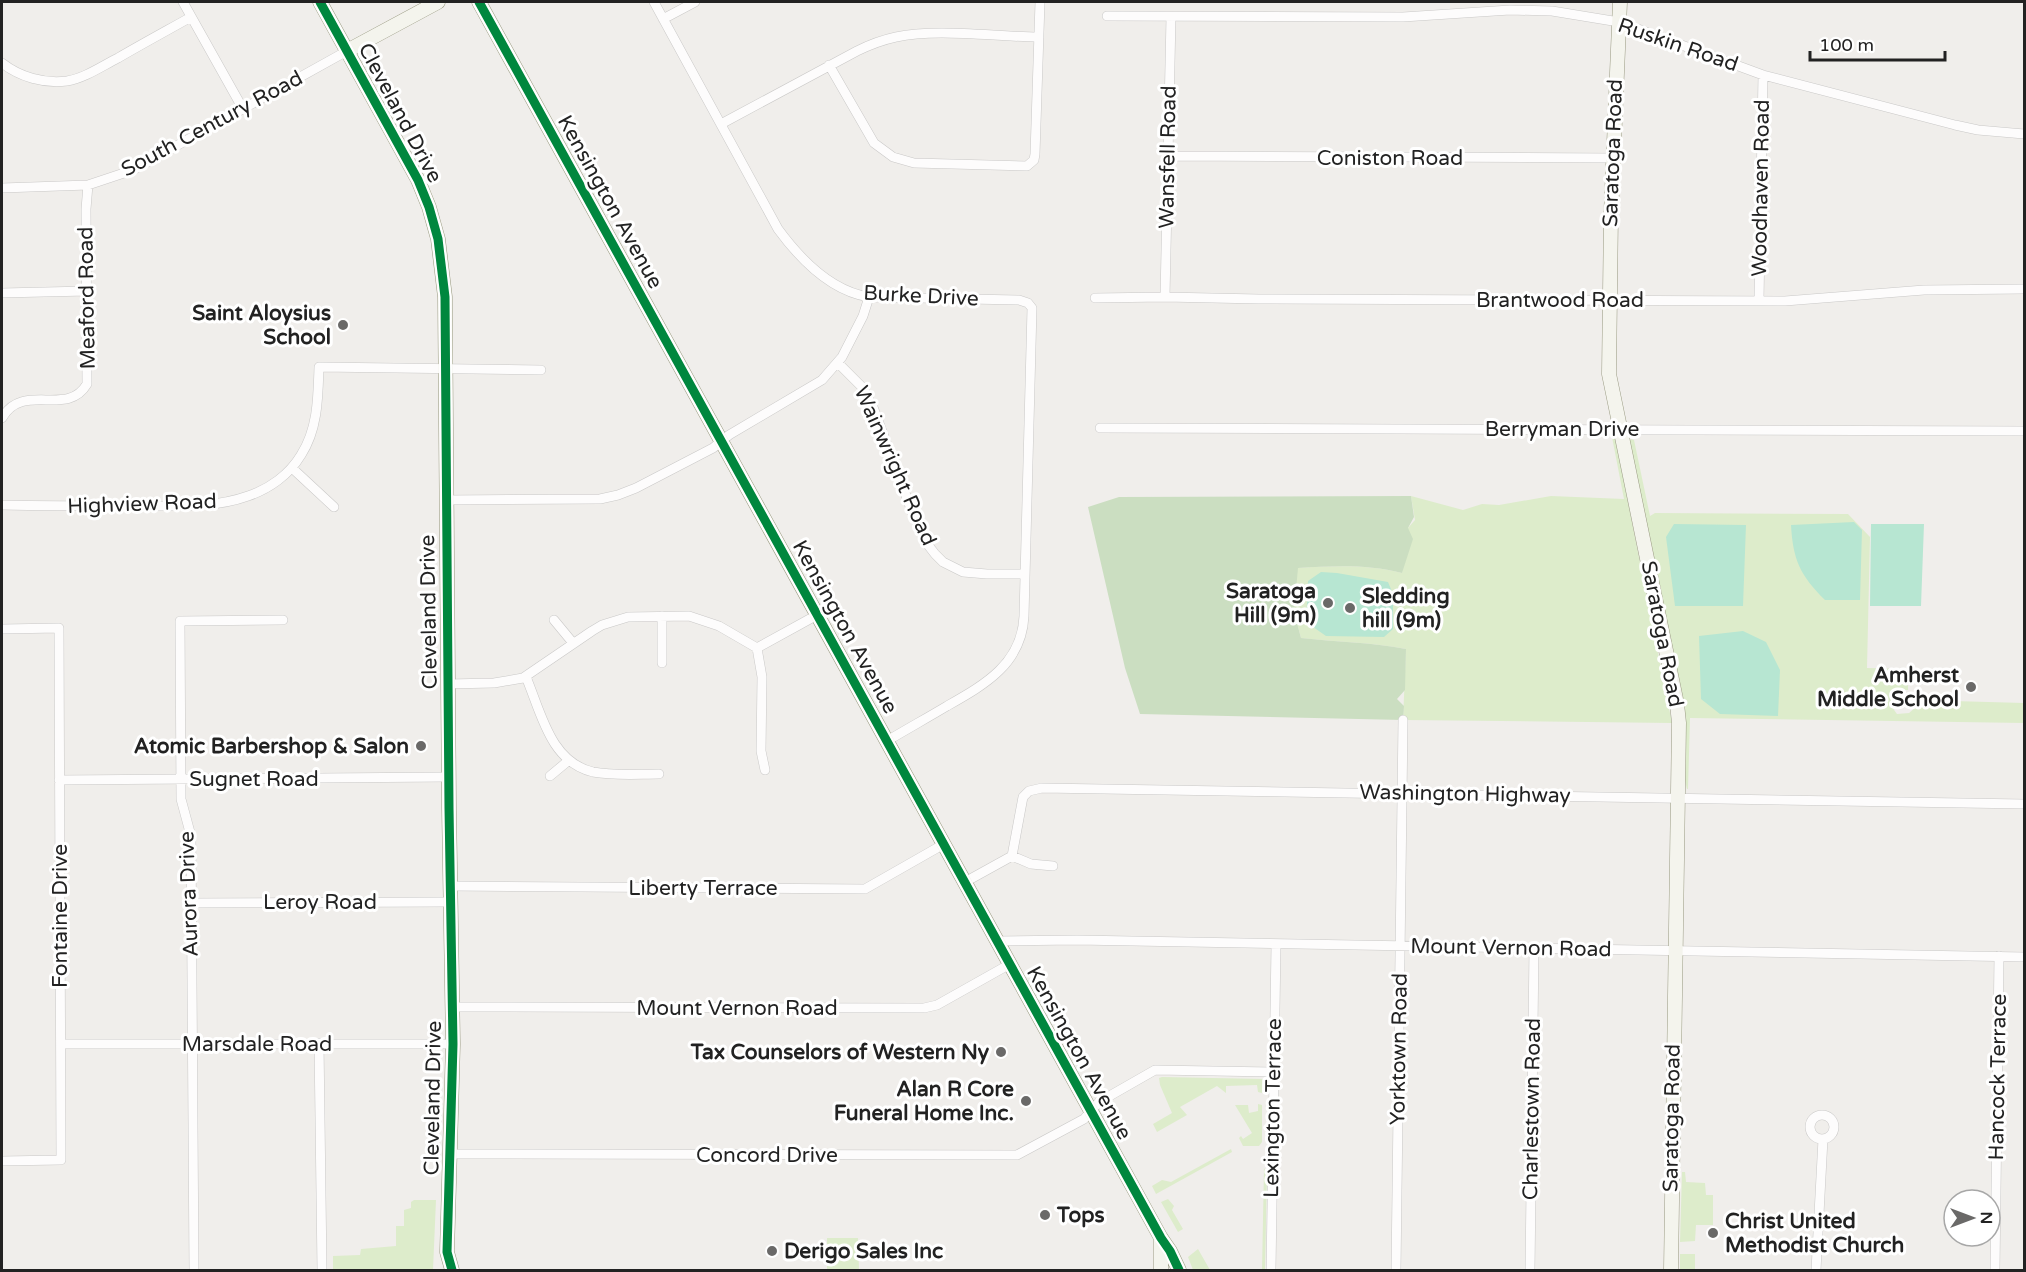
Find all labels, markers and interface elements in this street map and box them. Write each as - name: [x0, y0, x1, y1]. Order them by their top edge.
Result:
- street label: Ruskin Road: [1615, 13, 1741, 77]
- scale bar: [1810, 24, 1945, 62]
- text: 100 m: [1819, 34, 1874, 56]
- street label: Cleveland Drive: [353, 39, 447, 187]
- street label: South Century Road: [117, 66, 307, 182]
- street label: Saratoga Road: [1598, 78, 1628, 228]
- street label: Wansfell Road: [1154, 85, 1182, 229]
- street label: Woodhaven Road: [1747, 99, 1775, 277]
- street label: Kensington Avenue: [552, 111, 668, 293]
- street label: Coniston Road: [1317, 146, 1463, 171]
- street label: Meaford Road: [73, 226, 101, 370]
- street label: Burke Drive: [863, 280, 979, 312]
- street label: Brantwood Road: [1476, 288, 1644, 313]
- place label: Saint Aloysius School: [192, 301, 331, 350]
- marker: Saint Aloysius School: [336, 318, 350, 332]
- street label: Wainwright Road: [849, 382, 941, 550]
- street label: Berryman Drive: [1485, 417, 1639, 442]
- street label: Highview Road: [67, 489, 217, 519]
- street label: Cleveland Drive: [415, 534, 443, 690]
- street label: Kensington Avenue: [787, 536, 903, 718]
- street label: Saratoga Road: [1636, 559, 1688, 709]
- place label: Saratoga Hill (9m): [1226, 579, 1316, 628]
- place label: Sledding hill (9m): [1362, 584, 1450, 633]
- marker: Saratoga Hill (9m): [1321, 596, 1335, 610]
- marker: Sledding hill (9m): [1343, 601, 1357, 615]
- place label: Amherst Middle School: [1817, 663, 1959, 712]
- marker: Amherst Middle School: [1964, 680, 1978, 694]
- place label: Atomic Barbershop & Salon: [134, 734, 409, 759]
- marker: Atomic Barbershop & Salon: [414, 739, 428, 753]
- street label: Sugnet Road: [189, 767, 319, 792]
- street label: Washington Highway: [1359, 780, 1571, 808]
- street label: Aurora Drive: [174, 831, 204, 957]
- street label: Fontaine Drive: [48, 844, 73, 988]
- street label: Liberty Terrace: [628, 876, 778, 901]
- street label: Leroy Road: [263, 890, 377, 915]
- street label: Mount Vernon Road: [1410, 934, 1612, 962]
- street label: Kensington Avenue: [1021, 962, 1137, 1144]
- street label: Yorktown Road: [1385, 973, 1413, 1125]
- street label: Hancock Terrace: [1984, 993, 2012, 1161]
- street label: Mount Vernon Road: [636, 996, 838, 1021]
- street label: Lexington Terrace: [1259, 1018, 1287, 1198]
- street label: Charlestown Road: [1518, 1018, 1546, 1200]
- street label: Cleveland Drive: [419, 1020, 447, 1176]
- street label: Marsdale Road: [182, 1032, 332, 1057]
- place label: Tax Counselors of Western Ny: [690, 1040, 990, 1065]
- street label: Saratoga Road: [1658, 1044, 1686, 1192]
- marker: Tax Counselors of Western Ny: [994, 1045, 1008, 1059]
- place label: Alan R Core Funeral Home Inc.: [834, 1077, 1014, 1126]
- marker: Alan R Core Funeral Home Inc.: [1019, 1094, 1033, 1108]
- street label: Concord Drive: [696, 1143, 838, 1168]
- north arrow: [1942, 1188, 2002, 1248]
- place label: Tops: [1056, 1203, 1105, 1228]
- marker: Tops: [1038, 1208, 1052, 1222]
- place label: Christ United Methodist Church: [1725, 1209, 1904, 1258]
- text: N: [1976, 1212, 1996, 1224]
- marker: Christ United Methodist Church: [1706, 1226, 1720, 1240]
- place label: Derigo Sales Inc: [784, 1239, 943, 1264]
- marker: Derigo Sales Inc: [765, 1244, 779, 1258]

